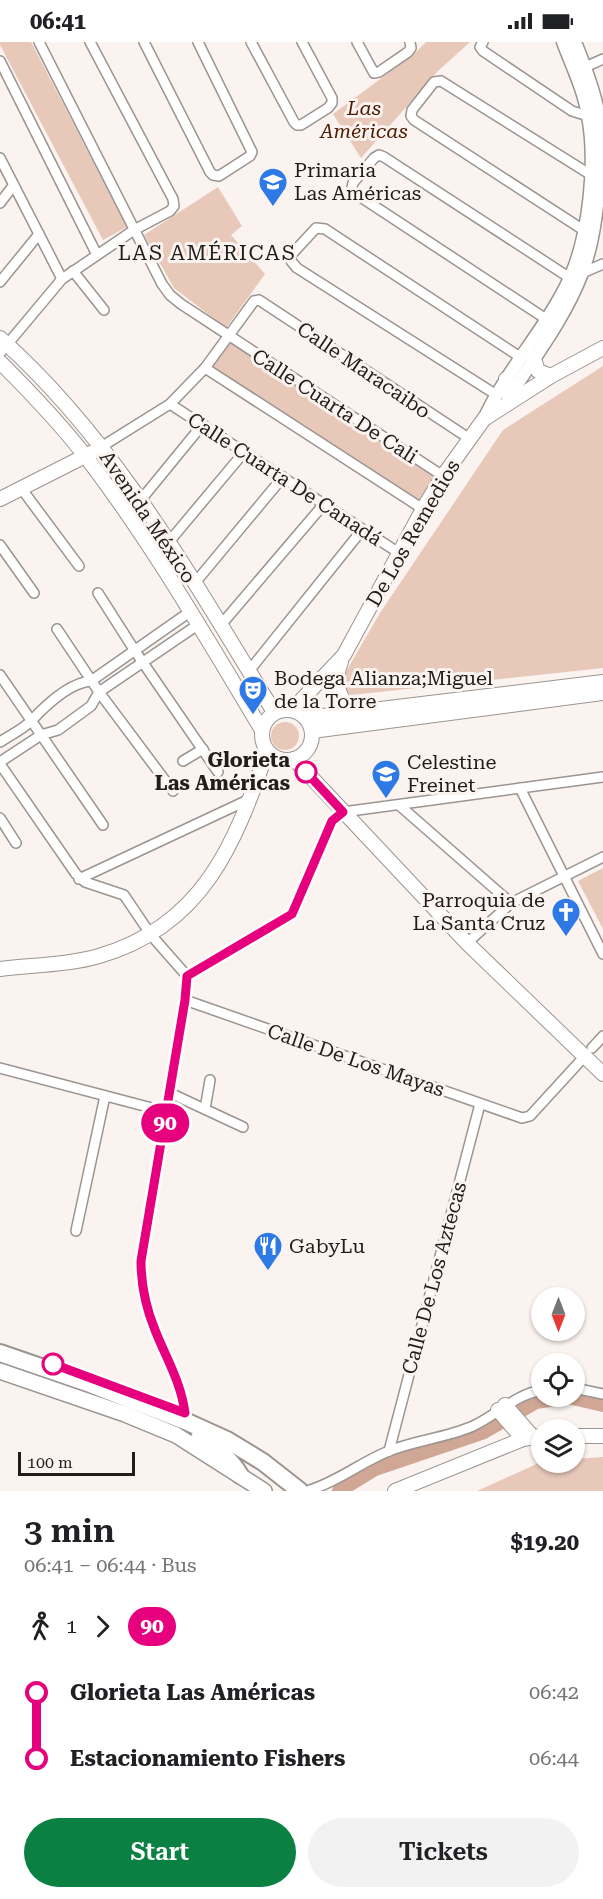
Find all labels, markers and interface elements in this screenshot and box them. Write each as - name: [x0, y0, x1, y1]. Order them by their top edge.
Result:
- text: 06:41: [30, 9, 86, 34]
- park label: Las Américas: [319, 96, 408, 143]
- place label: Primaria Las Américas: [294, 158, 421, 205]
- school or university icon: Primaria Las Américas: [257, 166, 289, 208]
- district label: LAS AMÉRICAS: [118, 240, 296, 265]
- street label: Calle Maracaibo: [293, 317, 435, 423]
- street label: Calle Cuarta De Cali: [248, 344, 422, 468]
- street label: Calle Cuarta De Canadá: [183, 407, 387, 551]
- street label: Avenida México: [95, 446, 201, 588]
- street label: De Los Remedios: [361, 455, 465, 611]
- place label: Bodega Alianza;Miguel de la Torre: [274, 666, 493, 713]
- theatre icon: Bodega Alianza;Miguel de la Torre: [237, 674, 269, 716]
- place label: Glorieta Las Américas: [155, 748, 290, 795]
- place label: Celestine Freinet: [407, 750, 497, 797]
- school or university icon: Celestine Freinet: [370, 758, 402, 800]
- marker: Glorieta Las Américas: [295, 761, 317, 783]
- place label: Parroquia de La Santa Cruz: [412, 888, 545, 935]
- church icon: Parroquia de La Santa Cruz: [550, 896, 582, 938]
- street label: Calle De Los Mayas: [264, 1018, 448, 1102]
- line badge: 90: [138, 1104, 192, 1142]
- text: 90: [153, 1111, 177, 1135]
- street label: Calle De Los Aztecas: [397, 1179, 471, 1377]
- restaurant icon: GabyLu: [252, 1230, 284, 1272]
- place label: GabyLu: [289, 1234, 365, 1258]
- north arrow: [531, 1287, 585, 1341]
- map controls: [531, 1287, 585, 1473]
- unlabelled marker: [42, 1353, 64, 1375]
- button: locate: [531, 1353, 585, 1407]
- button: layers: [531, 1419, 585, 1473]
- scale bar: [18, 1449, 135, 1476]
- text: 100 m: [27, 1453, 73, 1472]
- text: 3 min: [24, 1511, 115, 1550]
- text: $19.20: [510, 1530, 579, 1555]
- text: 06:41 – 06:44 · Bus: [24, 1553, 196, 1577]
- icon: walk: [24, 1610, 57, 1643]
- icon: forward: [86, 1610, 119, 1643]
- text: 1: [66, 1614, 77, 1638]
- text: 90: [140, 1614, 164, 1638]
- text: Glorieta Las Américas: [70, 1680, 315, 1705]
- text: 06:42: [529, 1680, 579, 1704]
- text: Estacionamiento Fishers: [70, 1746, 345, 1771]
- text: 06:44: [529, 1746, 579, 1770]
- button: Start: [24, 1818, 296, 1887]
- button: Tickets: [308, 1818, 579, 1887]

